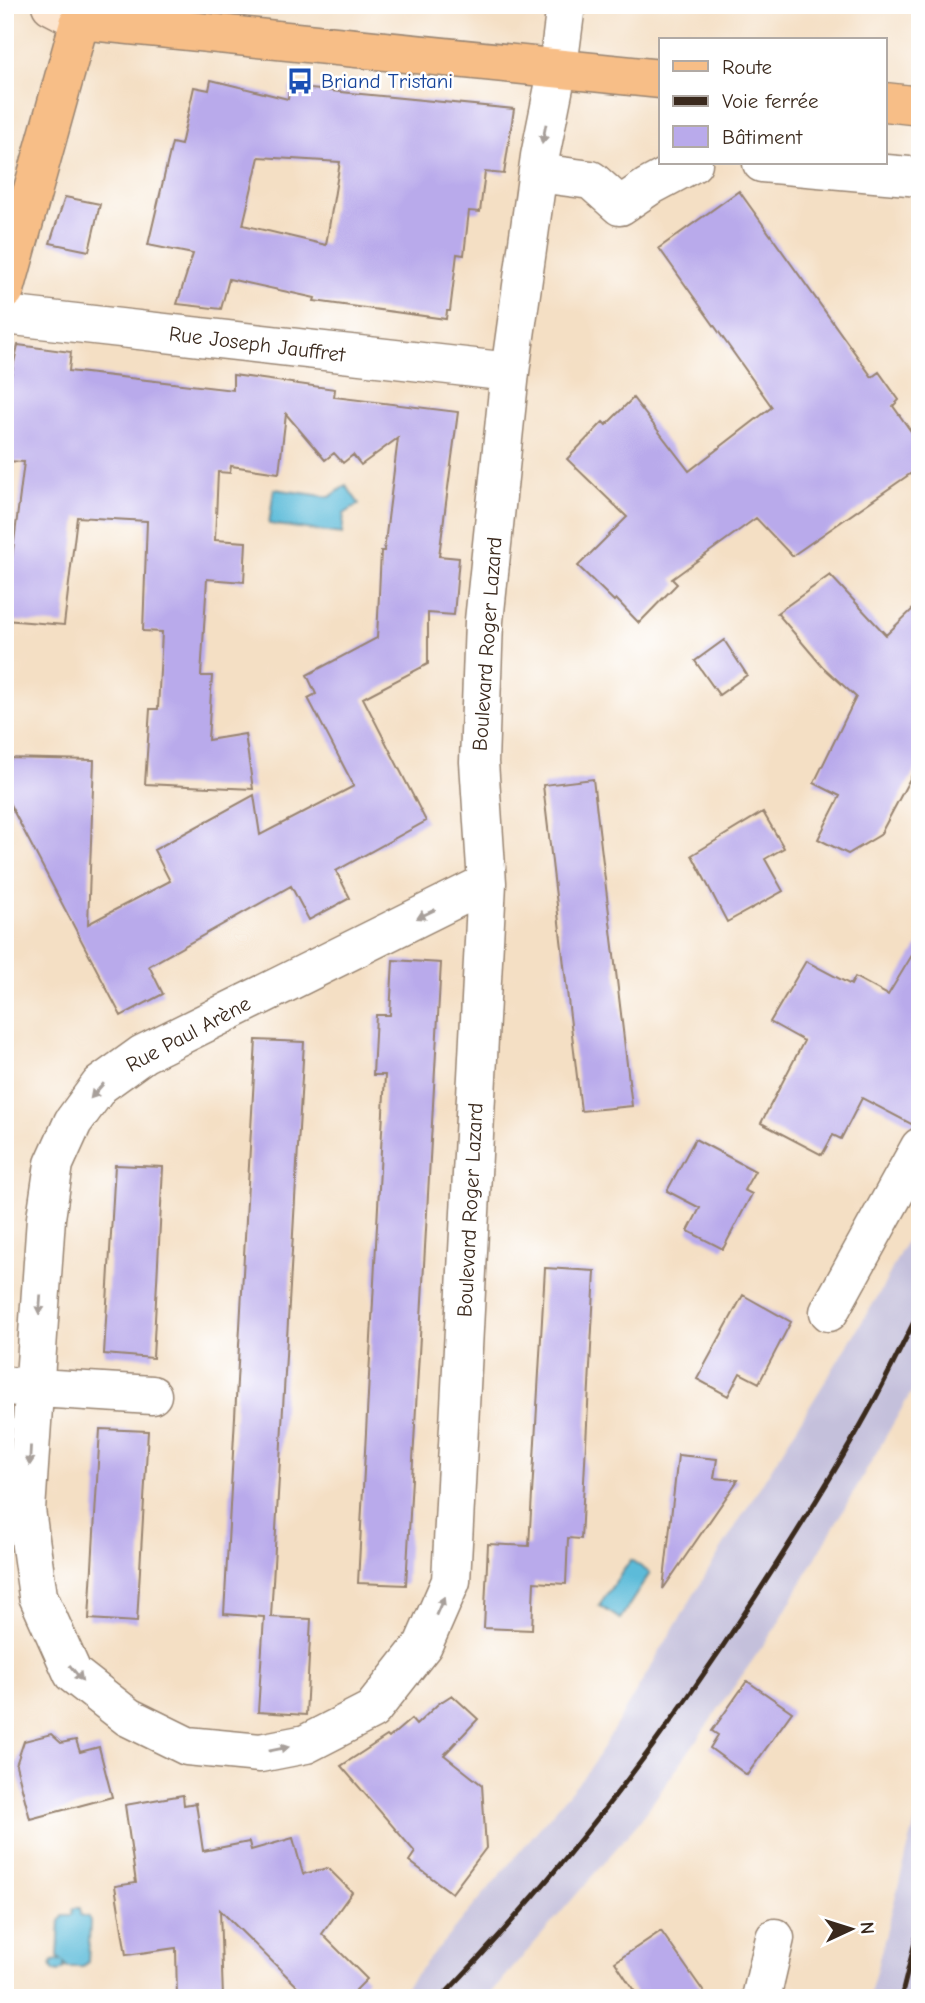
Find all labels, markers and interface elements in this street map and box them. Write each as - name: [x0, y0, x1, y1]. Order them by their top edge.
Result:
- legend: [659, 38, 886, 164]
- text: Route: [722, 55, 772, 79]
- bus stop icon: Briand Tristani: [285, 66, 315, 96]
- place label: Briand Tristani: [321, 69, 453, 93]
- text: Voie ferrée: [722, 89, 819, 113]
- one-way arrow: [539, 123, 550, 145]
- text: Bâtiment: [722, 125, 803, 149]
- street label: Rue Joseph Jauffret: [168, 321, 347, 367]
- street label: Boulevard Roger Lazard: [468, 536, 506, 752]
- one-way arrow: [416, 908, 436, 919]
- street label: Rue Paul Arène: [122, 991, 254, 1077]
- one-way arrow: [90, 1082, 105, 1099]
- street label: Boulevard Roger Lazard: [452, 1102, 488, 1318]
- one-way arrow: [34, 1294, 45, 1316]
- one-way arrow: [24, 1445, 35, 1467]
- one-way arrow: [435, 1595, 446, 1616]
- one-way arrow: [68, 1664, 84, 1682]
- one-way arrow: [268, 1744, 290, 1755]
- north arrow: [816, 1895, 886, 1965]
- text: N: [856, 1921, 878, 1935]

